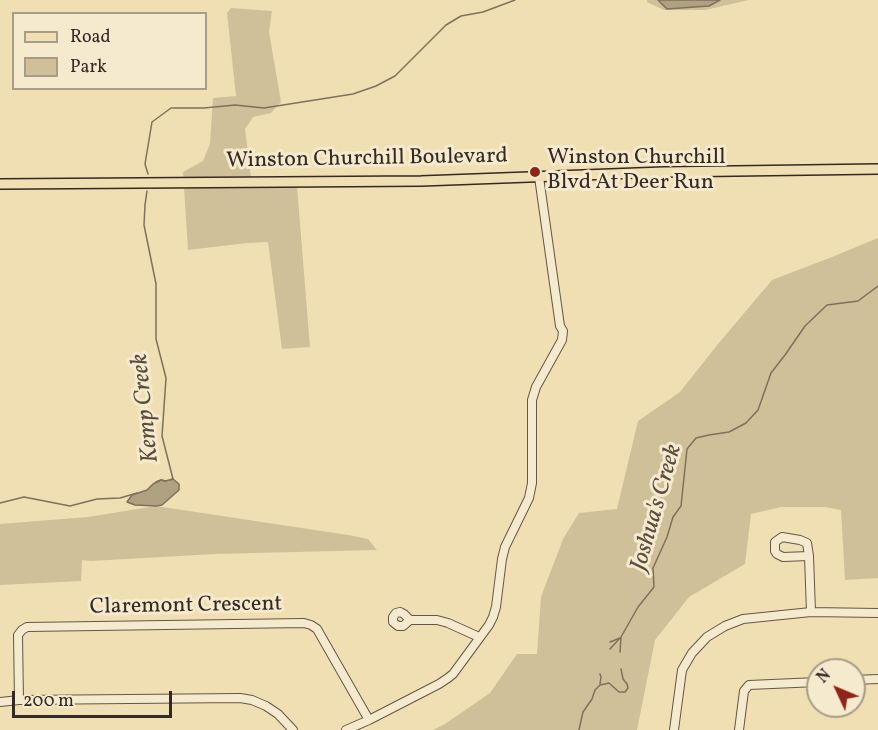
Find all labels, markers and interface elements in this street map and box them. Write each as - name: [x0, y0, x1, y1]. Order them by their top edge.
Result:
- legend: [12, 12, 207, 90]
- text: Road: [70, 25, 111, 50]
- text: Park: [70, 55, 107, 80]
- street label: Winston Churchill Boulevard: [226, 144, 508, 176]
- place label: Winston Churchill Blvd At Deer Run: [547, 146, 726, 198]
- marker: Winston Churchill Blvd At Deer Run: [528, 165, 542, 179]
- water label: Kemp Creek: [127, 352, 167, 464]
- water label: Joshua's Creek: [626, 441, 690, 575]
- street label: Claremont Crescent: [90, 592, 282, 622]
- north arrow: [806, 658, 866, 718]
- text: N: [813, 665, 836, 689]
- scale bar: [15, 679, 176, 717]
- text: 200 m: [23, 689, 74, 714]

